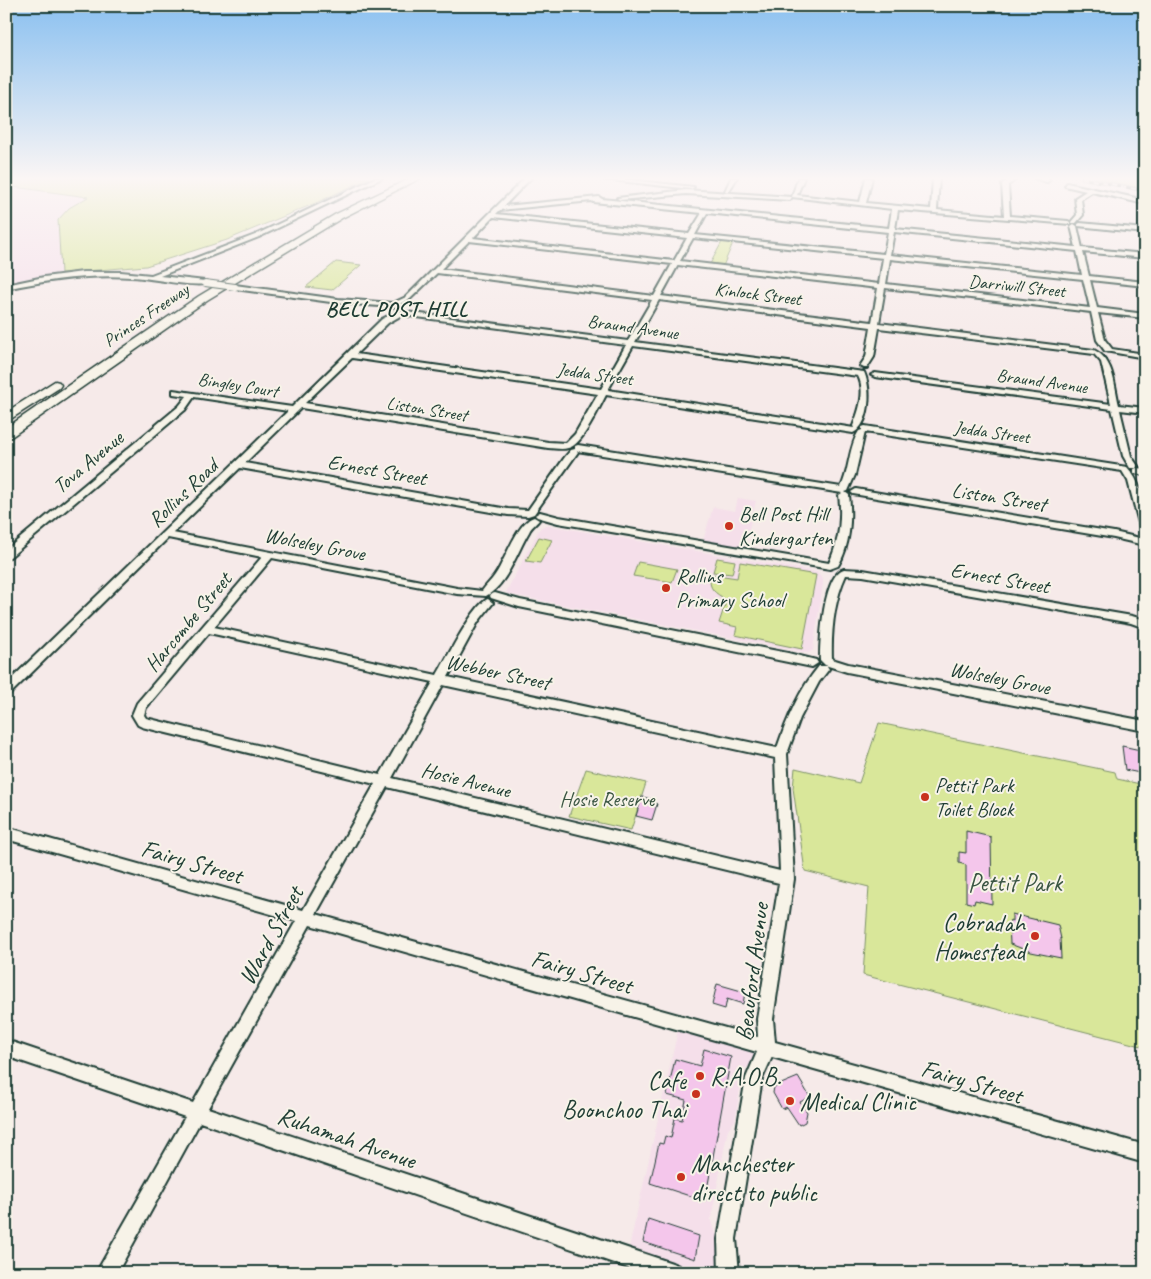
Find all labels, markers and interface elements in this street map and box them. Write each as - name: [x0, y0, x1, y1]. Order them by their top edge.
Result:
- street label: Darriwill Street: [968, 270, 1068, 302]
- street label: Princes Freeway: [99, 277, 195, 352]
- street label: Kinlock Street: [714, 278, 804, 310]
- district label: BELL POST HILL: [326, 296, 468, 322]
- street label: Braund Avenue: [586, 310, 681, 344]
- street label: Jedda Street: [555, 358, 636, 390]
- street label: Braund Avenue: [995, 364, 1090, 398]
- street label: Bingley Court: [196, 368, 283, 403]
- street label: Liston Street: [385, 392, 472, 427]
- street label: Jedda Street: [952, 416, 1033, 448]
- street label: Tova Avenue: [47, 424, 129, 499]
- street label: Ernest Street: [326, 449, 430, 492]
- street label: Rollins Road: [143, 451, 226, 533]
- street label: Liston Street: [950, 477, 1051, 518]
- place label: Bell Post Hill Kindergarten: [739, 501, 833, 551]
- marker: Bell Post Hill Kindergarten: [723, 520, 735, 532]
- street label: Wolseley Grove: [263, 522, 369, 567]
- street label: Ernest Street: [949, 557, 1053, 600]
- place label: Rollins Primary School: [676, 563, 787, 613]
- street label: Harcombe Street: [139, 566, 238, 677]
- marker: Rollins Primary School: [660, 582, 672, 594]
- street label: Webber Street: [444, 648, 555, 696]
- street label: Wolseley Grove: [948, 656, 1054, 701]
- street label: Hosie Avenue: [419, 756, 514, 804]
- place label: Pettit Park Toilet Block: [935, 772, 1015, 822]
- park label: Hosie Reserve: [560, 786, 656, 812]
- marker: Pettit Park Toilet Block: [919, 791, 931, 803]
- street label: Fairy Street: [137, 832, 249, 892]
- park label: Pettit Park: [968, 867, 1064, 899]
- street label: Ward Street: [231, 878, 312, 990]
- street label: Beauford Avenue: [728, 899, 777, 1043]
- place label: Cobradah Homestead: [934, 907, 1029, 968]
- marker: Cobradah Homestead: [1029, 930, 1041, 942]
- street label: Fairy Street: [527, 942, 639, 1002]
- street label: Fairy Street: [917, 1052, 1029, 1112]
- place label: R.A.O.B.: [710, 1061, 781, 1093]
- place label: Cafe Boonchoo Thai: [562, 1065, 689, 1126]
- marker: R.A.O.B.: [694, 1070, 706, 1082]
- place label: Medical Clinic: [800, 1086, 917, 1118]
- marker: Cafe Boonchoo Thai: [690, 1088, 702, 1100]
- marker: Medical Clinic: [784, 1095, 796, 1107]
- street label: Ruhamah Avenue: [273, 1099, 422, 1177]
- place label: Manchester direct to public: [691, 1148, 818, 1209]
- marker: Manchester direct to public: [675, 1171, 687, 1183]

